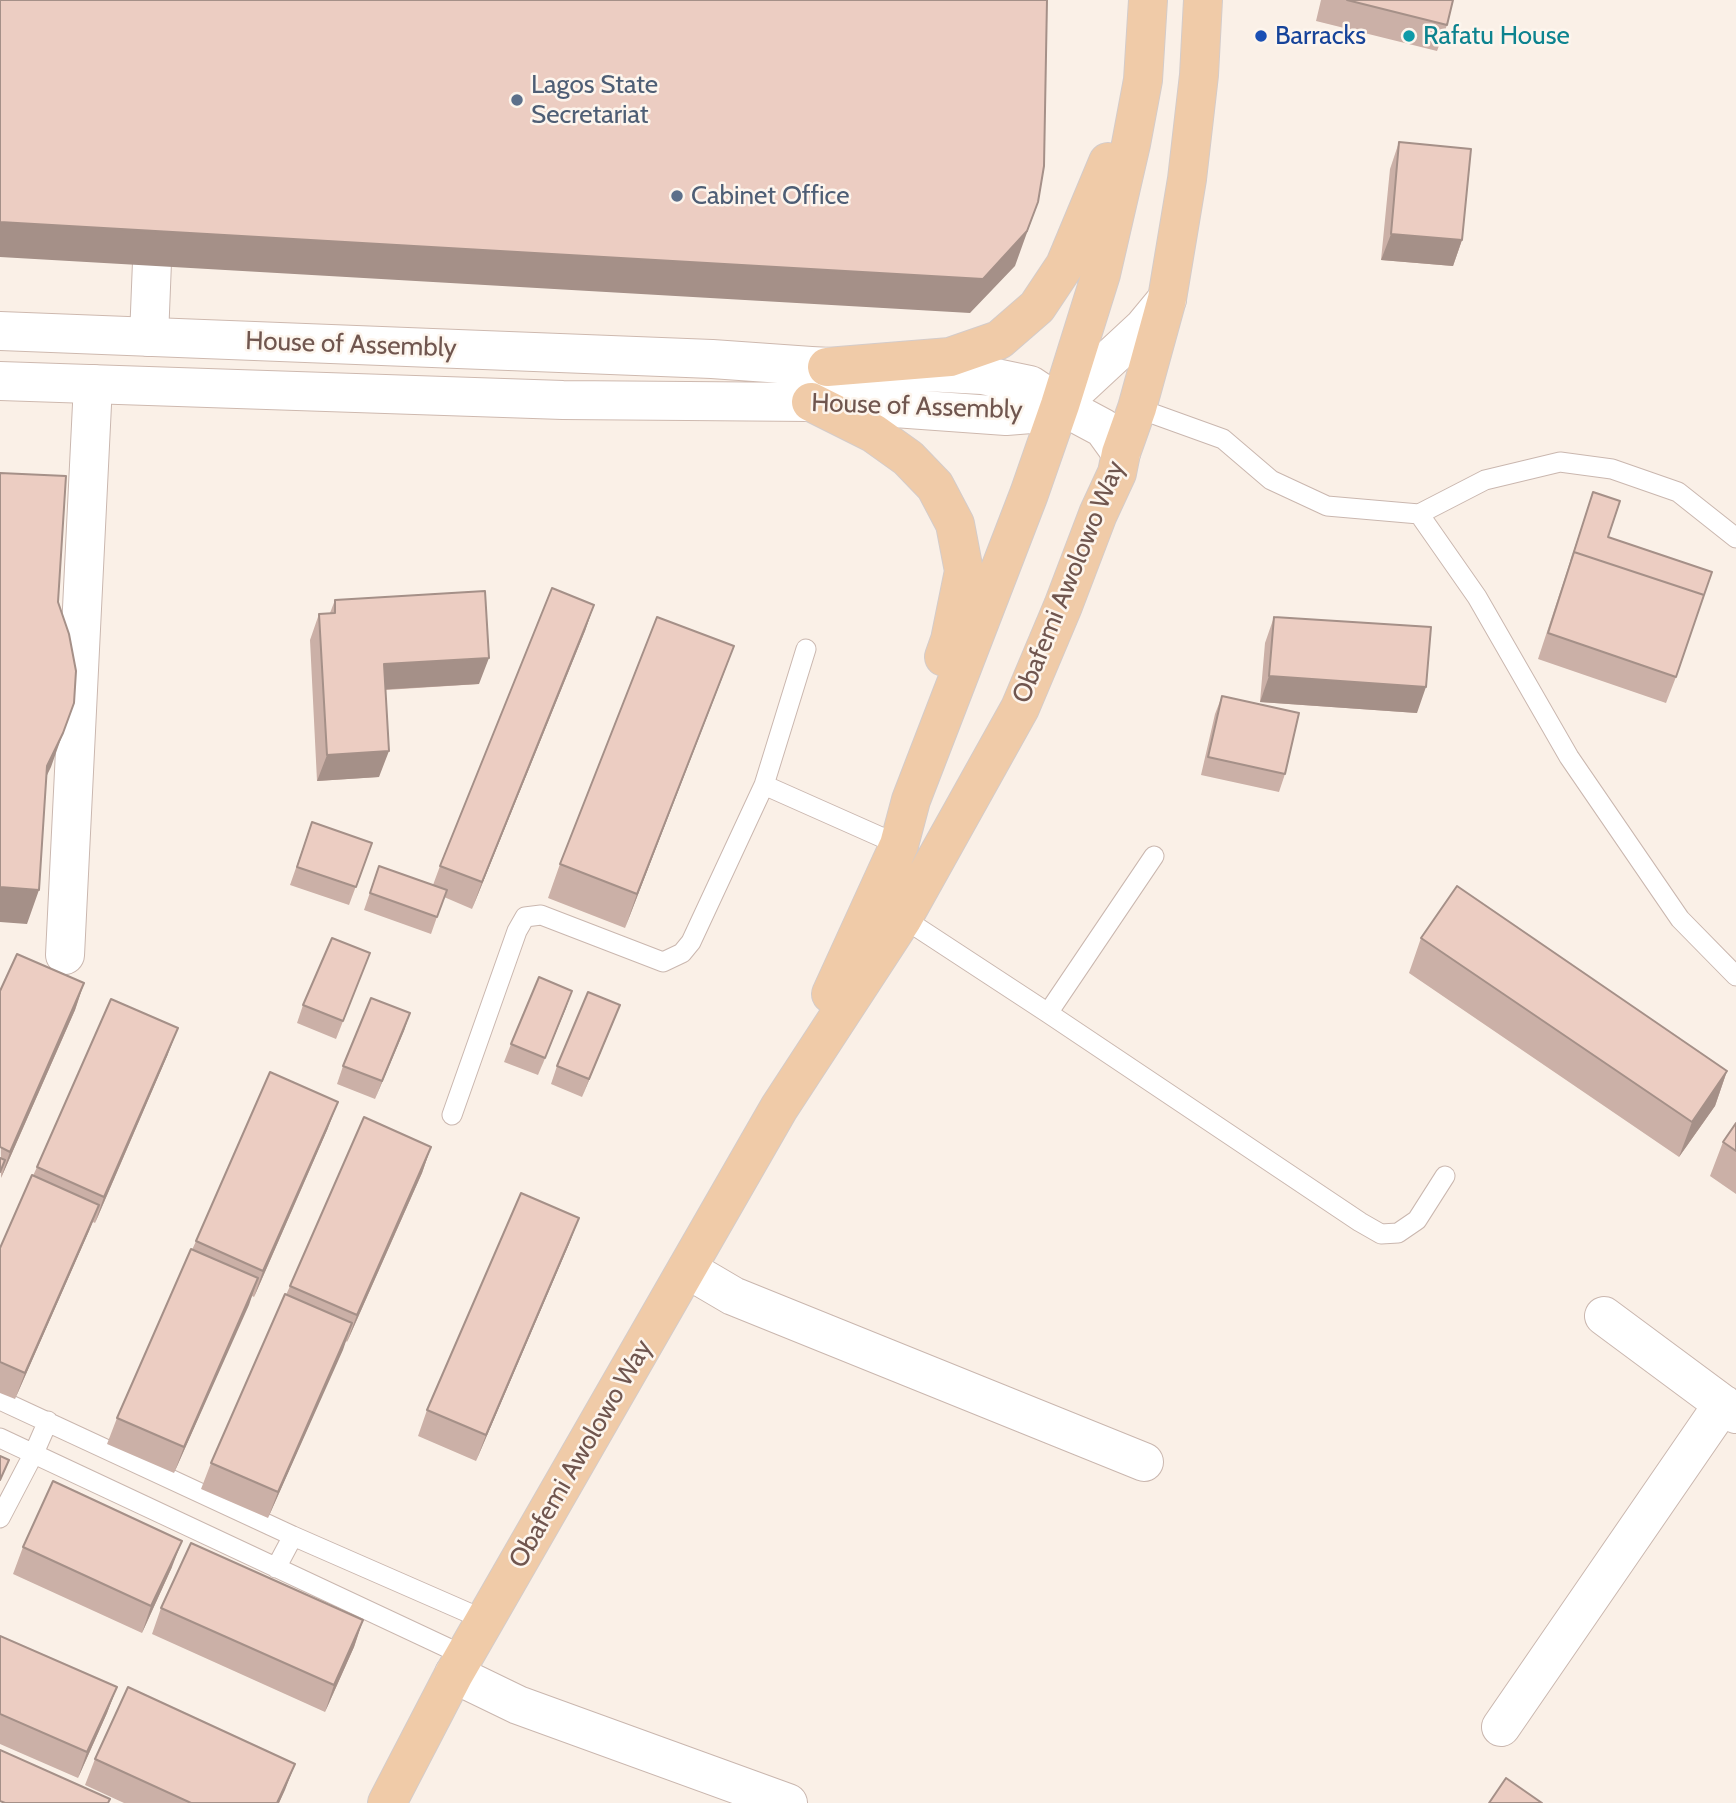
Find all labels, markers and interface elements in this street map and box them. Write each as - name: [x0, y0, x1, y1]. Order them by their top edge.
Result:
- place label: Barracks: [1275, 20, 1366, 52]
- place label: Rafatu House: [1423, 20, 1570, 52]
- marker: Barracks: [1253, 28, 1269, 44]
- marker: Rafatu House: [1401, 28, 1417, 44]
- place label: Lagos State Secretariat: [531, 69, 658, 130]
- marker: Lagos State Secretariat: [509, 92, 525, 108]
- place label: Cabinet Office: [691, 180, 849, 212]
- marker: Cabinet Office: [669, 188, 685, 204]
- street label: House of Assembly: [245, 326, 457, 364]
- street label: House of Assembly: [811, 388, 1023, 426]
- street label: Obafemi Awolowo Way: [1006, 456, 1132, 708]
- street label: Obafemi Awolowo Way: [503, 1334, 659, 1574]

